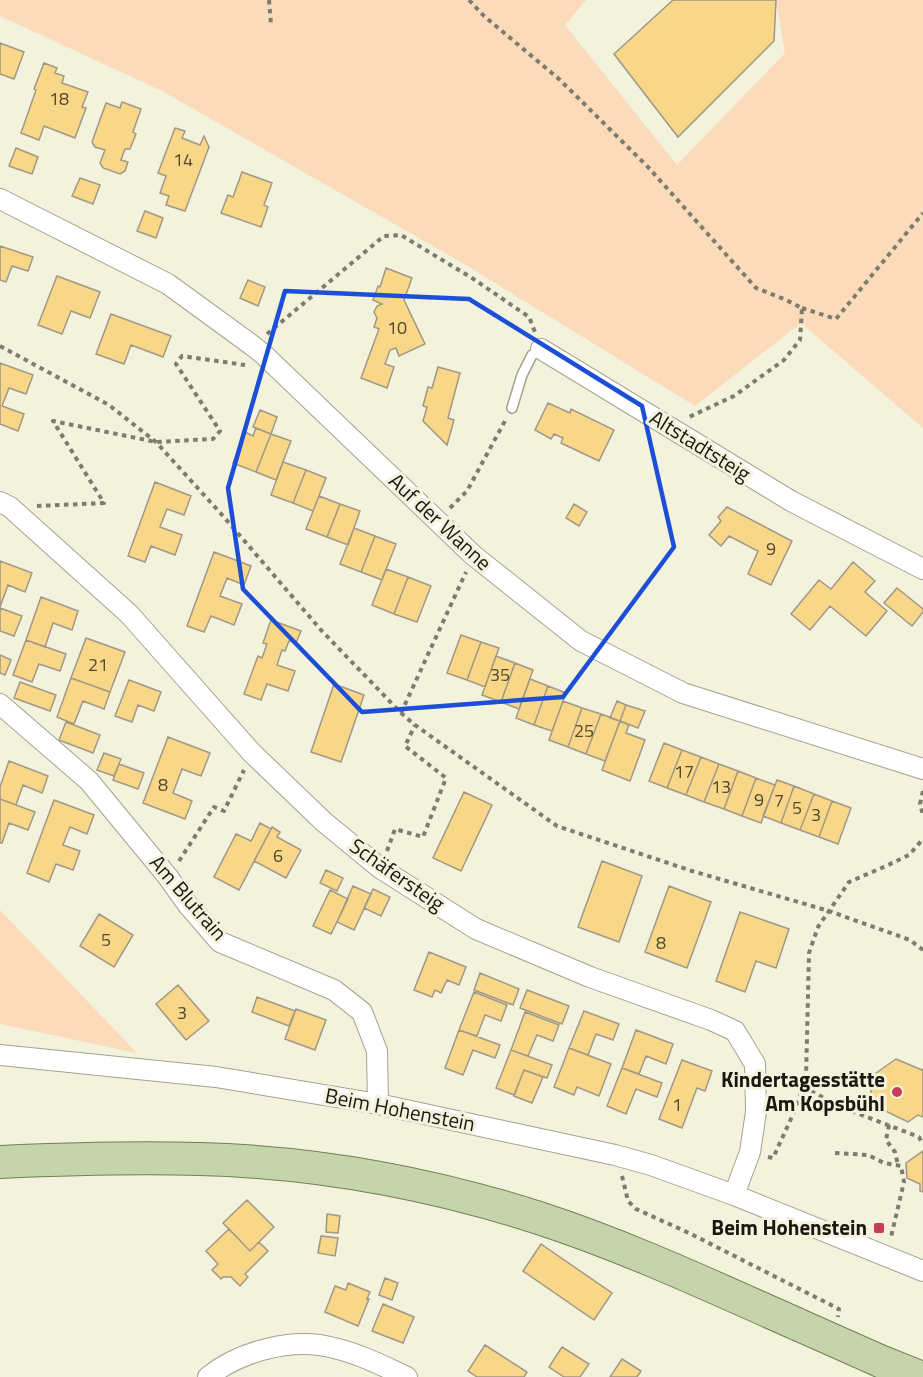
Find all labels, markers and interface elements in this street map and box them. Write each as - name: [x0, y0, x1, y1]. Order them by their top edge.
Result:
- house number: 18: [49, 85, 69, 112]
- house number: 14: [173, 146, 193, 173]
- house number: 10: [387, 314, 407, 341]
- street label: Altstadtsteig: [644, 401, 758, 489]
- street label: Auf der Wanne: [382, 465, 499, 578]
- house number: 9: [766, 535, 776, 562]
- house number: 21: [88, 651, 108, 678]
- house number: 35: [490, 661, 510, 688]
- house number: 25: [574, 717, 594, 744]
- house number: 17: [674, 758, 694, 785]
- house number: 8: [158, 771, 168, 798]
- house number: 13: [711, 773, 731, 800]
- house number: 9: [754, 786, 764, 813]
- house number: 7: [774, 787, 784, 814]
- house number: 5: [792, 794, 802, 821]
- house number: 3: [811, 801, 821, 828]
- street label: Schäfersteig: [343, 829, 452, 919]
- house number: 6: [273, 842, 283, 869]
- street label: Am Blutrain: [142, 847, 235, 947]
- house number: 5: [101, 926, 111, 953]
- house number: 8: [656, 929, 666, 956]
- house number: 3: [177, 999, 187, 1026]
- place label: Kindertagesstätte Am Kopsbühl: [721, 1063, 885, 1119]
- street label: Beim Hohenstein: [322, 1079, 478, 1139]
- marker: Kindertagesstätte Am Kopsbühl: [890, 1085, 904, 1099]
- house number: 1: [672, 1091, 682, 1118]
- place label: Beim Hohenstein: [711, 1211, 867, 1243]
- marker: Beim Hohenstein: [872, 1221, 886, 1235]

